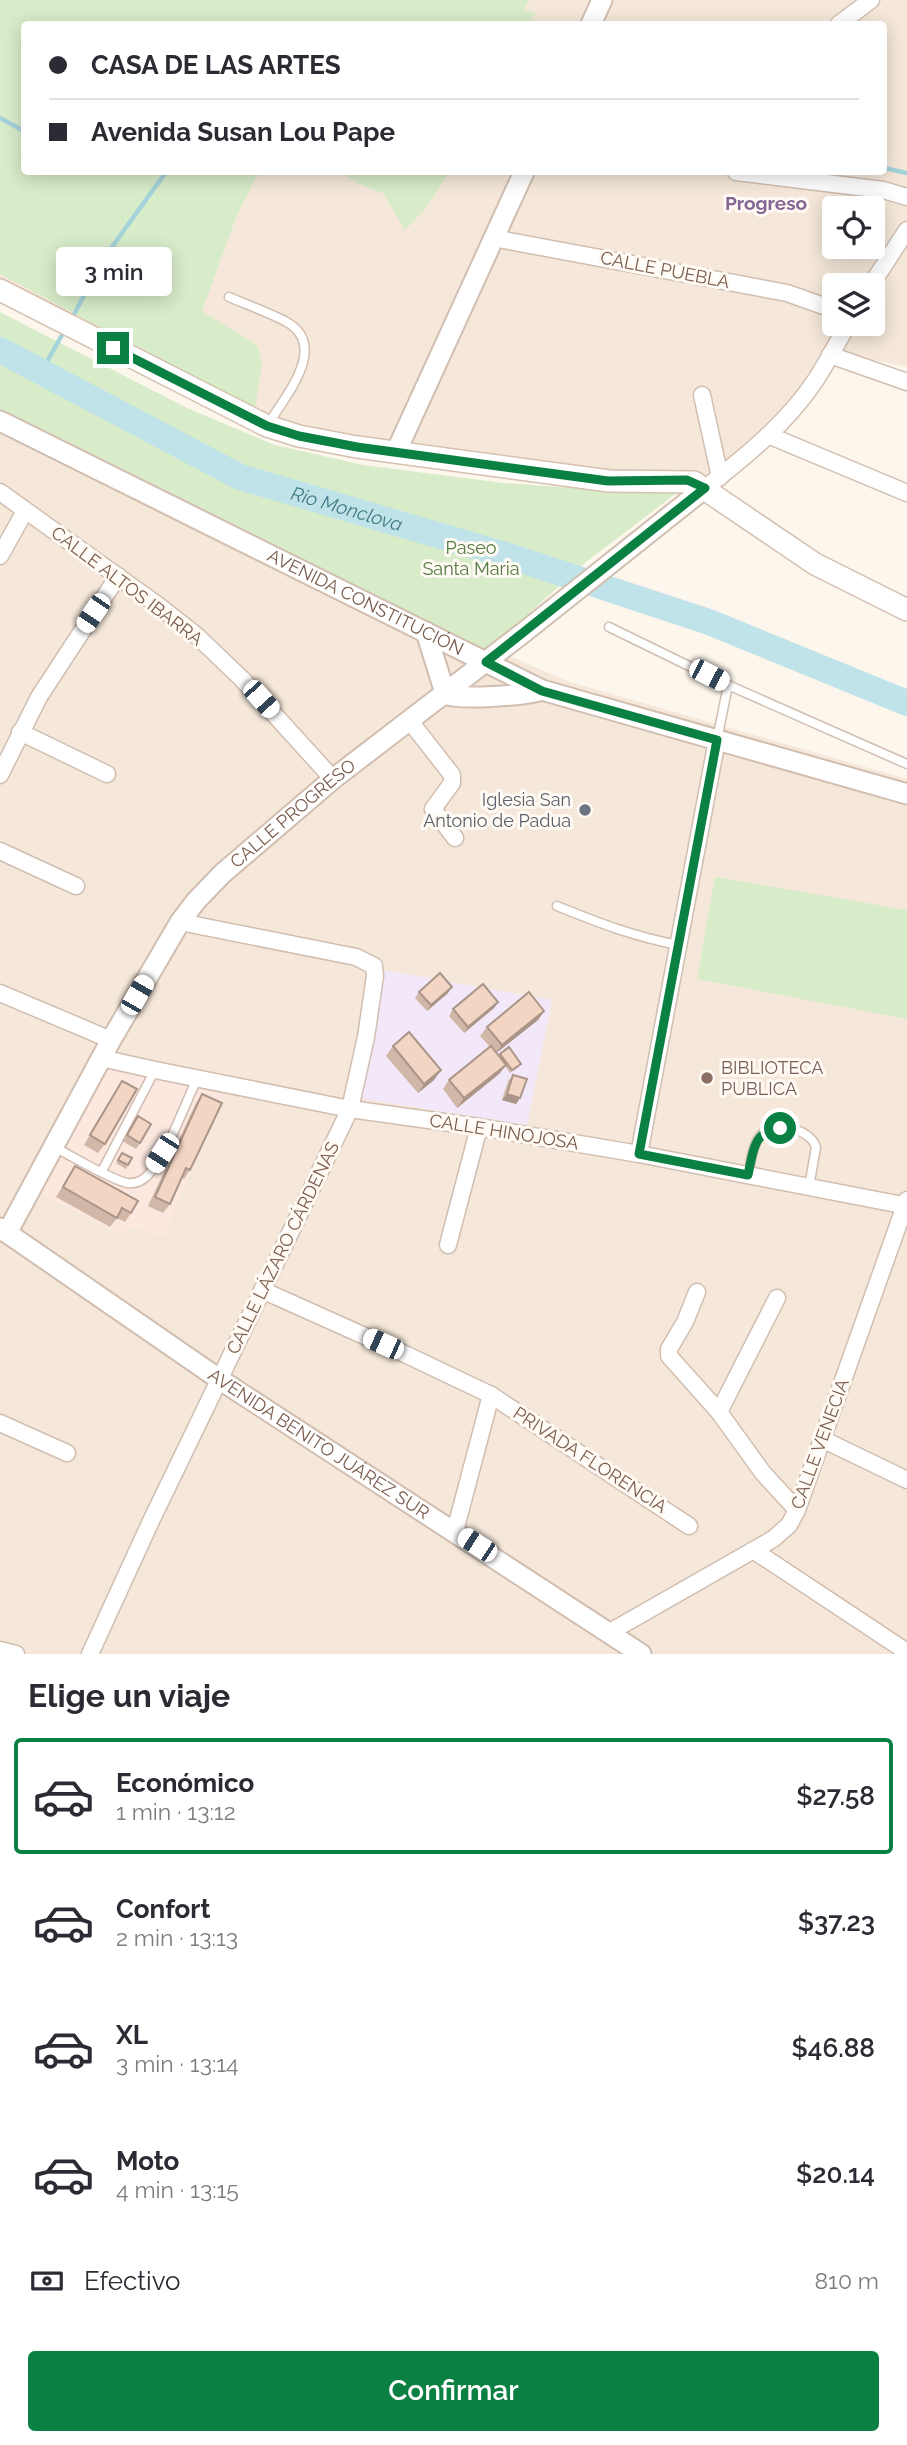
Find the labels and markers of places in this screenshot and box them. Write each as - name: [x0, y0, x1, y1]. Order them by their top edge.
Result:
- place label: Iglesia San Antonio de Padua: [423, 789, 571, 831]
- marker: Iglesia San Antonio de Padua: [577, 802, 593, 818]
- place label: BIBLIOTECA PUBLICA: [721, 1057, 823, 1099]
- marker: BIBLIOTECA PUBLICA: [699, 1070, 715, 1086]

